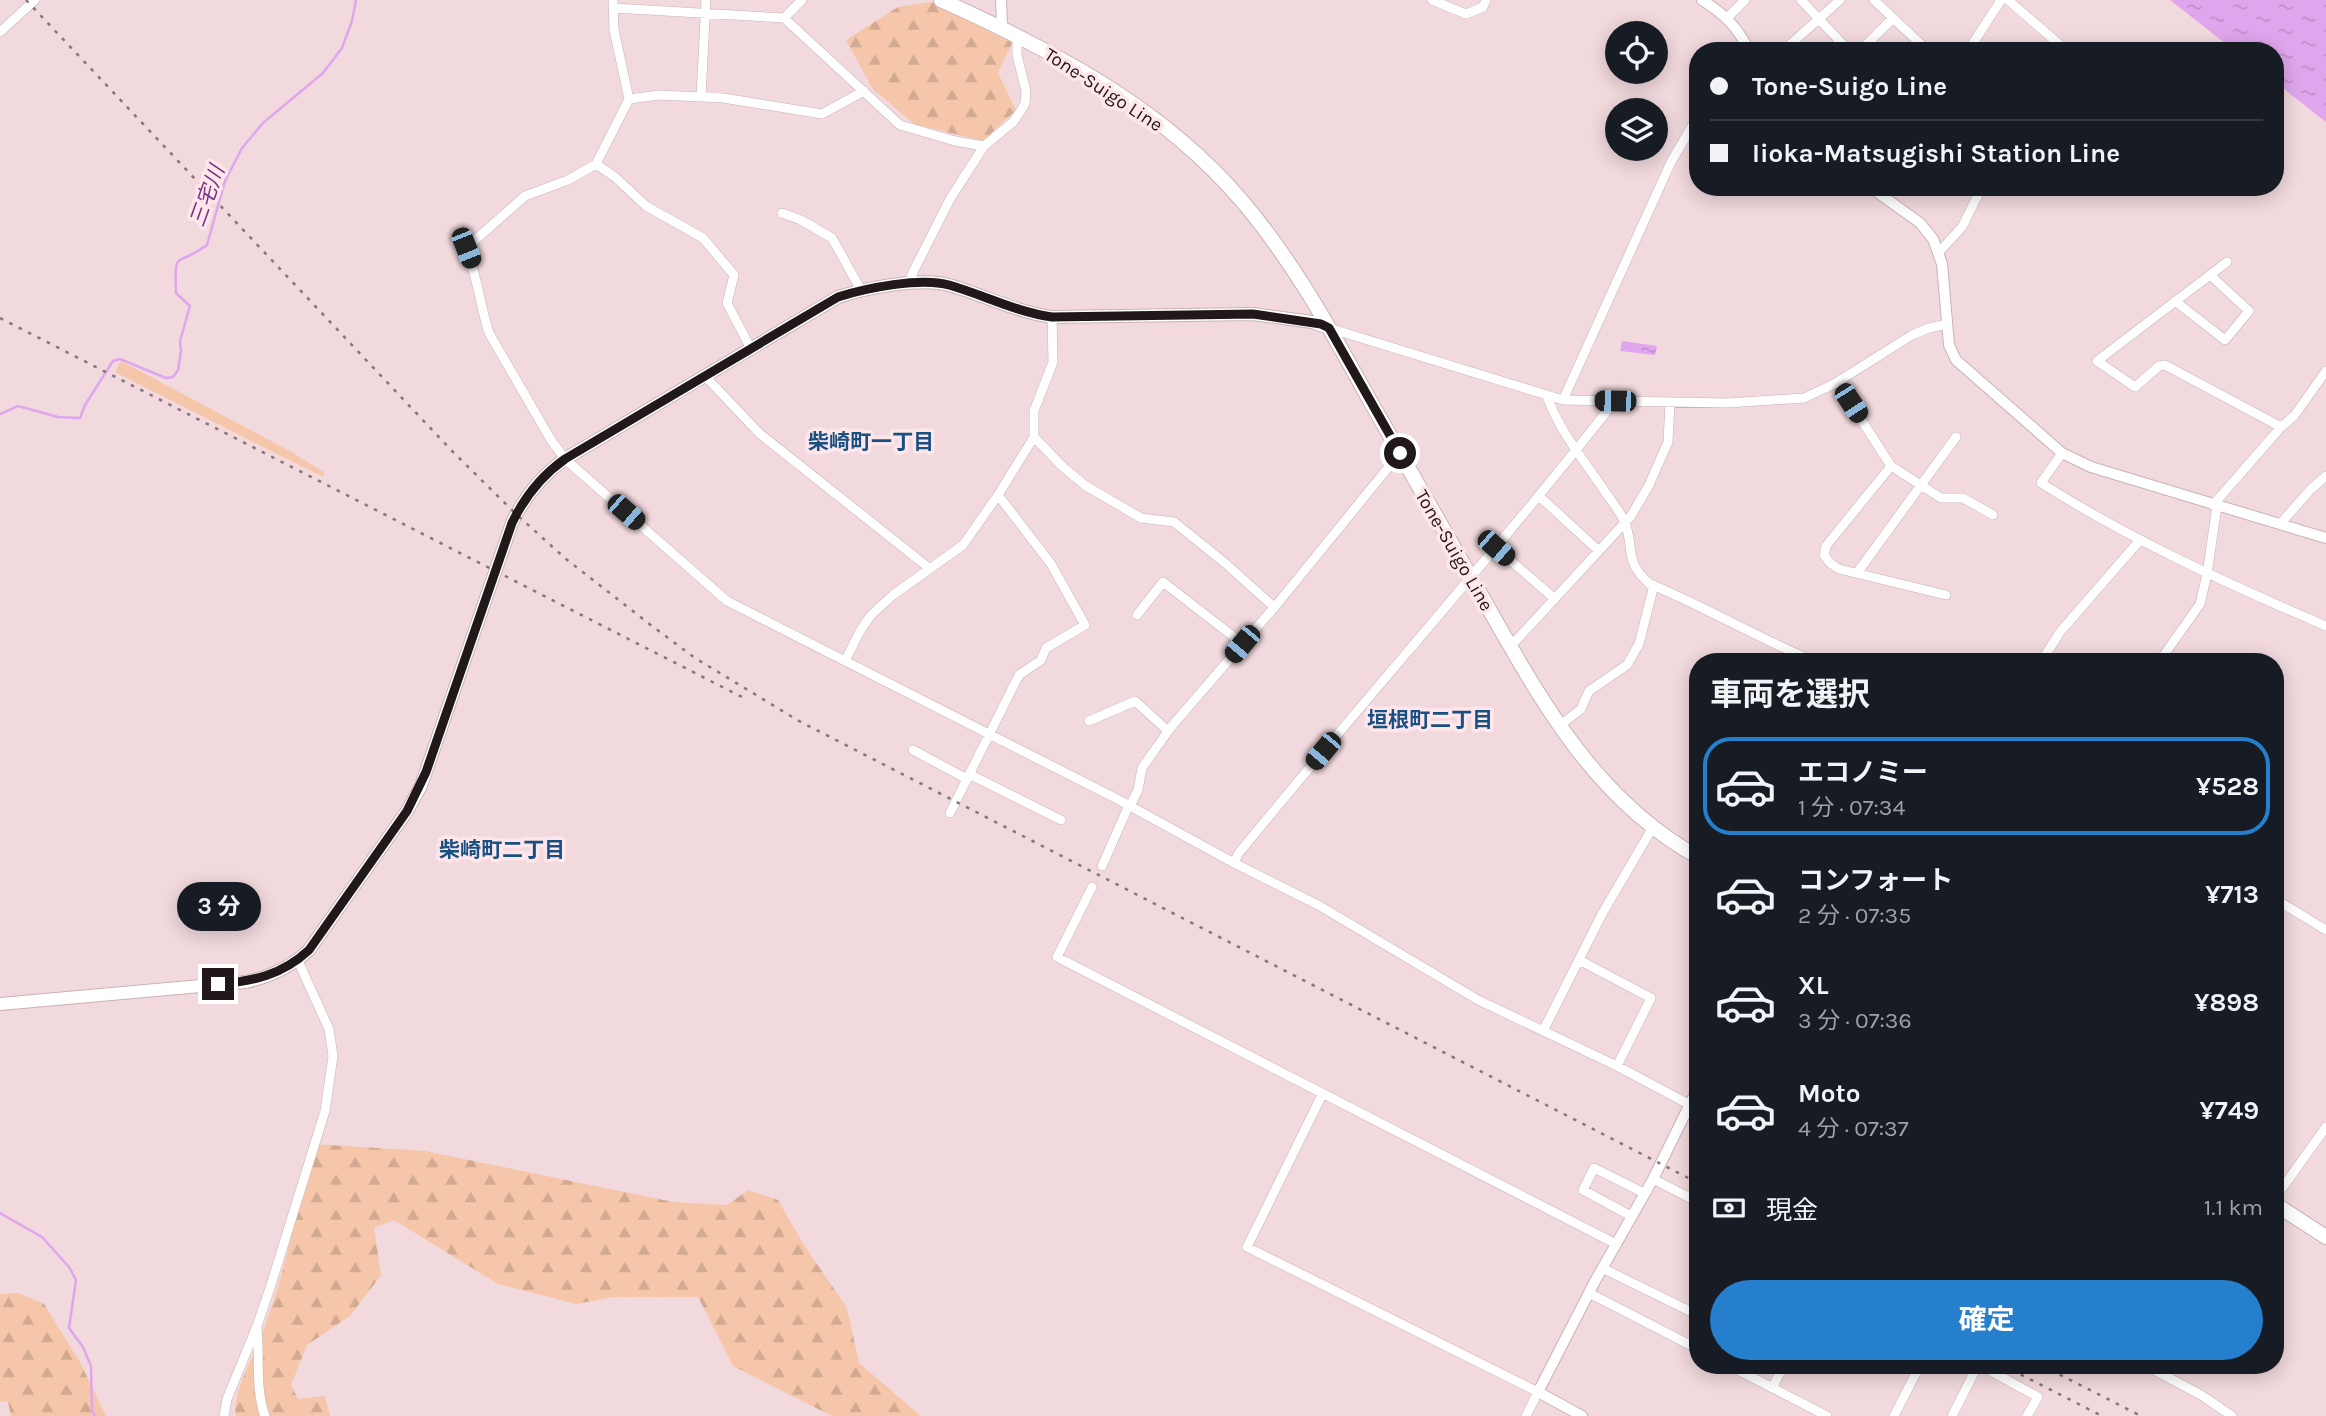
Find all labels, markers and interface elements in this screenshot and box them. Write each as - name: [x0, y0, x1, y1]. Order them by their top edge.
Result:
- map controls: [1605, 21, 1668, 161]
- button: locate: [1605, 21, 1668, 84]
- street label: Tone-Suigo Line: [1040, 44, 1167, 136]
- text: Tone-Suigo Line: [1752, 71, 1947, 102]
- button: layers: [1605, 98, 1668, 161]
- text: Iioka-Matsugishi Station Line: [1752, 138, 2120, 169]
- water label: 三宅川: [185, 160, 230, 230]
- car: [449, 225, 484, 271]
- car: [1831, 380, 1872, 426]
- car: [1594, 390, 1637, 412]
- district label: 柴崎町一丁目: [808, 430, 934, 454]
- route start: [1384, 437, 1416, 469]
- street label: Tone-Suigo Line: [1411, 486, 1498, 615]
- car: [604, 490, 649, 534]
- car: [1474, 526, 1519, 570]
- car: [1221, 621, 1264, 667]
- text: 車両を選択: [1710, 676, 1870, 713]
- district label: 垣根町二丁目: [1367, 708, 1493, 732]
- car: [1302, 728, 1345, 774]
- icon: car: [1714, 755, 1777, 818]
- text: エコノミー: [1798, 757, 1928, 788]
- text: ¥528: [2196, 771, 2259, 802]
- text: 1 分 · 07:34: [1798, 794, 1905, 821]
- district label: 柴崎町二丁目: [439, 838, 565, 862]
- icon: car: [1714, 863, 1777, 926]
- text: コンフォート: [1798, 865, 1953, 896]
- text: ¥713: [2205, 879, 2259, 910]
- callout: 3 分: [176, 883, 260, 932]
- text: 3 分: [197, 893, 241, 920]
- text: 2 分 · 07:35: [1798, 902, 1911, 929]
- route end: [202, 968, 234, 1000]
- text: XL: [1798, 970, 1829, 1001]
- icon: car: [1714, 971, 1777, 1034]
- text: ¥898: [2194, 987, 2259, 1018]
- text: 3 分 · 07:36: [1798, 1007, 1912, 1034]
- text: Moto: [1798, 1078, 1860, 1109]
- icon: car: [1714, 1079, 1777, 1142]
- text: ¥749: [2199, 1095, 2259, 1126]
- text: 4 分 · 07:37: [1798, 1115, 1908, 1142]
- icon: cash: [1710, 1189, 1748, 1227]
- text: 1.1 km: [2204, 1194, 2263, 1221]
- text: 現金: [1766, 1195, 1818, 1226]
- button: 確定: [1710, 1280, 2263, 1360]

